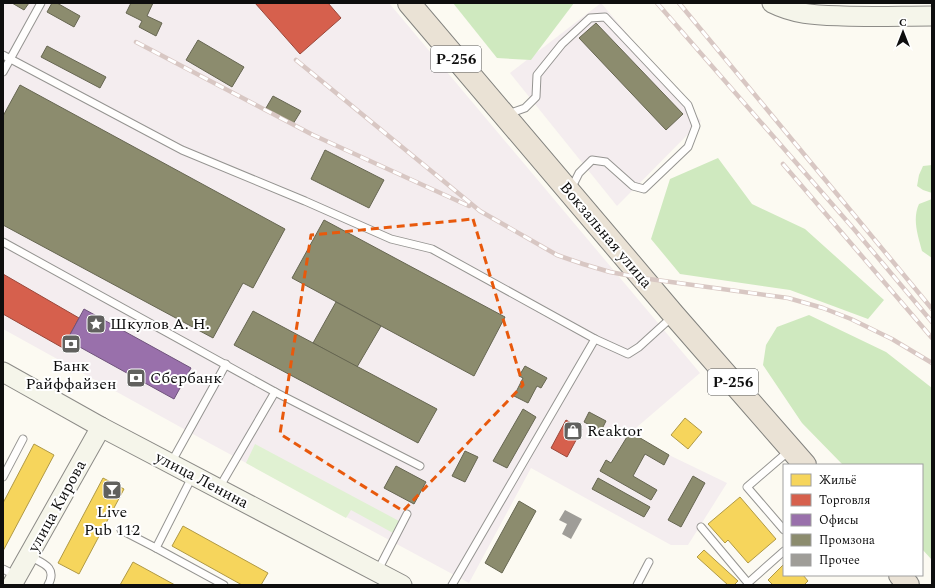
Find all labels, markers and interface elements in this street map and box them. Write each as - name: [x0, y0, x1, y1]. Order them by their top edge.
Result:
- north arrow: [883, 12, 923, 52]
- text: С: [899, 14, 907, 31]
- road number: Р-256: [431, 46, 481, 72]
- street label: Вокзальная улица: [554, 176, 658, 294]
- place label: Шкулов А. Н.: [110, 312, 210, 336]
- place icon: Шкулов А. Н.: [85, 313, 107, 335]
- bank icon: Банк Райффайзен: [60, 333, 82, 355]
- place label: Банк Райффайзен: [26, 354, 116, 396]
- place label: Сбербанк: [150, 366, 222, 390]
- bank icon: Сбербанк: [125, 367, 147, 389]
- road number: Р-256: [708, 369, 758, 395]
- place label: Reaktor: [587, 419, 642, 443]
- shop icon: Reaktor: [562, 420, 584, 442]
- street label: улица Ленина: [150, 445, 253, 515]
- street label: улица Кирова: [21, 455, 92, 557]
- legend: [783, 464, 923, 576]
- text: Жильё: [819, 471, 857, 490]
- bar icon: Live Pub 112: [101, 479, 123, 501]
- text: Торговля: [819, 491, 870, 510]
- place label: Live Pub 112: [84, 500, 140, 542]
- text: Офисы: [819, 511, 859, 530]
- text: Промзона: [819, 531, 875, 550]
- text: Прочее: [819, 551, 860, 570]

